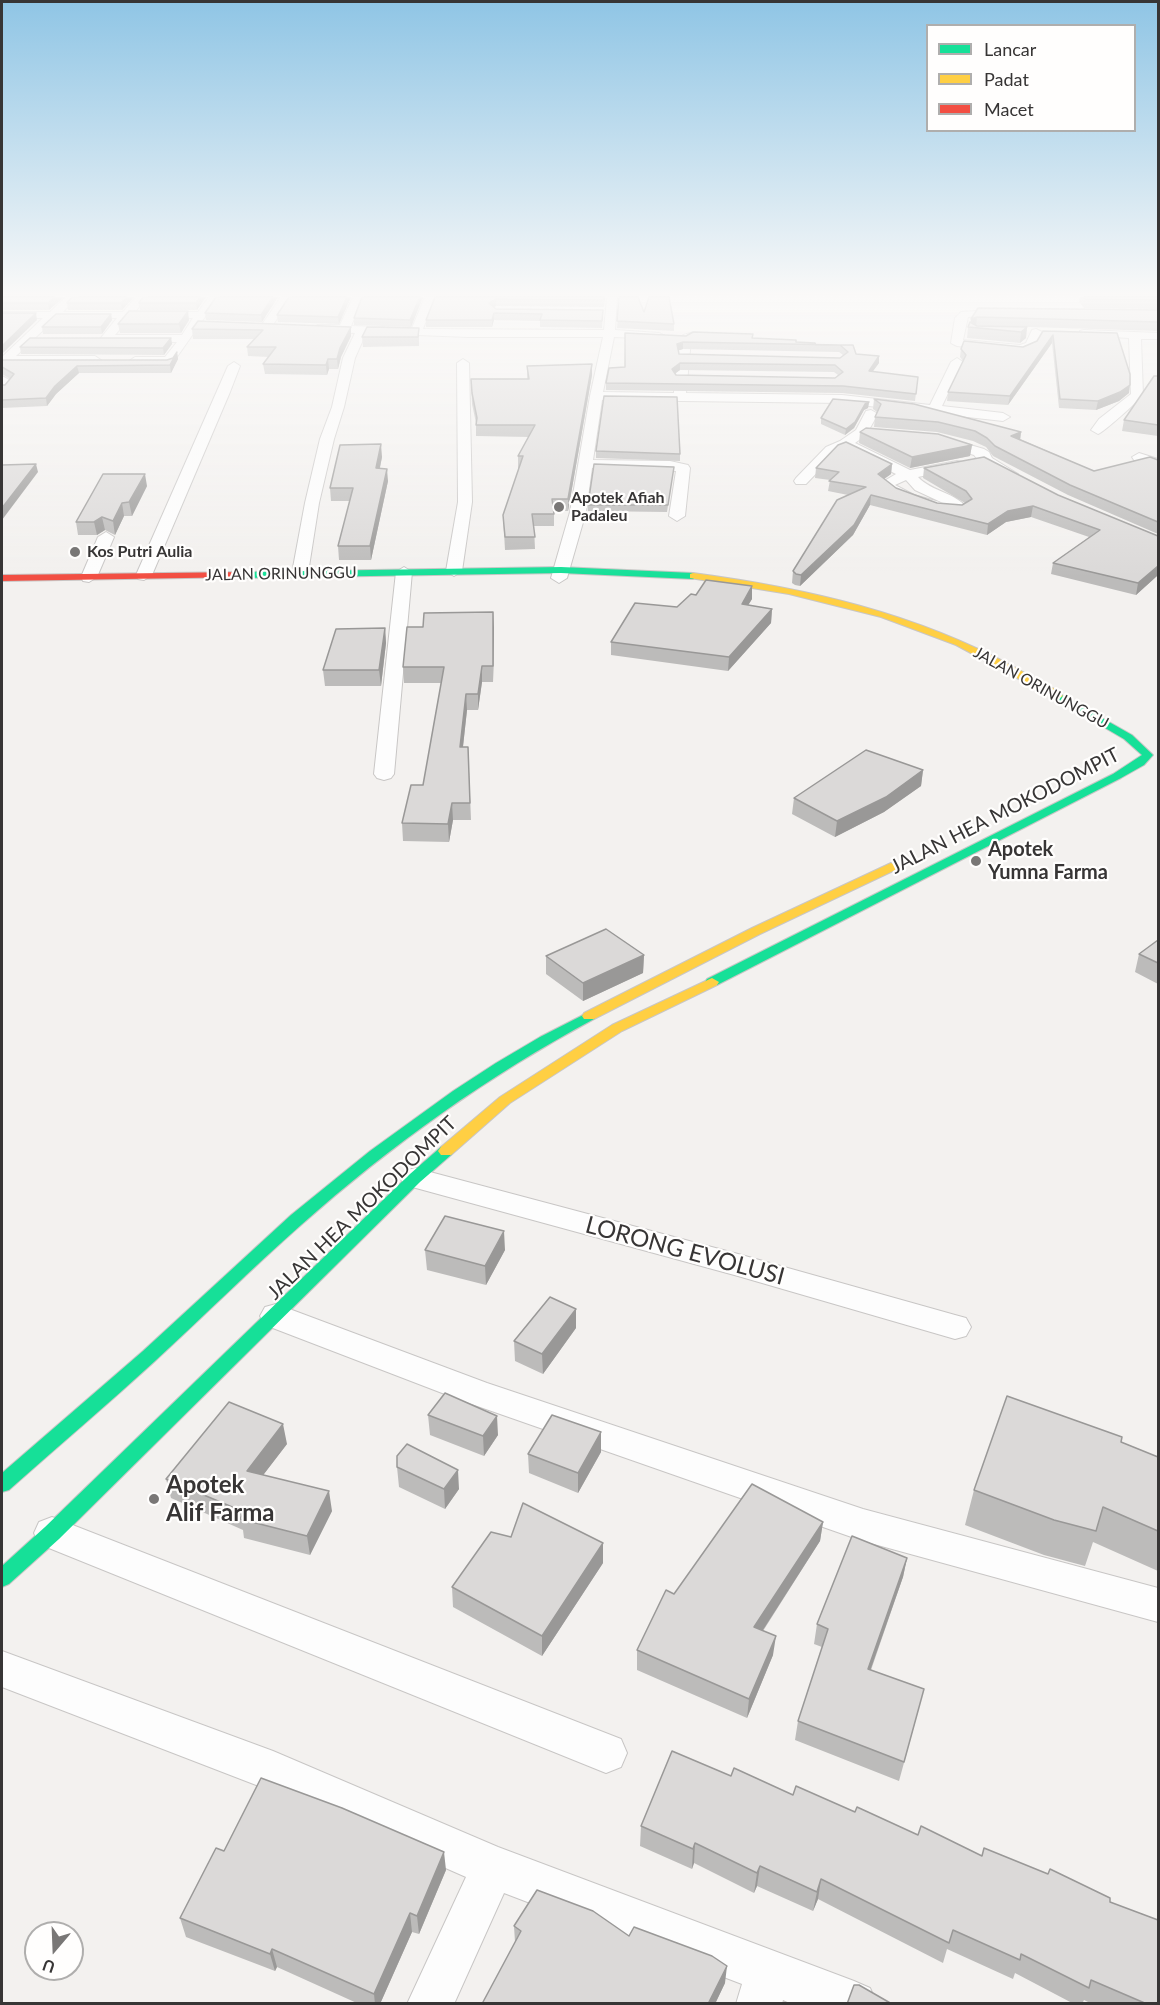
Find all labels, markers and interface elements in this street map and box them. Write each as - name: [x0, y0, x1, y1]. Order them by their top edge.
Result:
- legend: [926, 24, 1136, 132]
- text: Lancar: [984, 38, 1036, 60]
- text: Padat: [984, 68, 1029, 90]
- text: Macet: [984, 98, 1034, 120]
- place label: Apotek Afiah Padaleu: [571, 488, 665, 526]
- marker: Apotek Afiah Padaleu: [552, 500, 566, 514]
- place label: Kos Putri Aulia: [87, 542, 192, 562]
- marker: Kos Putri Aulia: [68, 545, 82, 559]
- street label: JALAN ORINUNGGU: [205, 563, 357, 585]
- street label: JALAN ORINUNGGU: [970, 643, 1112, 733]
- street label: JALAN HEA MOKODOMPIT: [887, 743, 1123, 879]
- place label: Apotek Yumna Farma: [988, 838, 1108, 885]
- marker: Apotek Yumna Farma: [969, 854, 983, 868]
- street label: JALAN HEA MOKODOMPIT: [262, 1111, 462, 1305]
- street label: LORONG EVOLUSI: [582, 1211, 788, 1291]
- place label: Apotek Alif Farma: [166, 1471, 275, 1527]
- marker: Apotek Alif Farma: [147, 1492, 161, 1506]
- north arrow: [24, 1921, 84, 1981]
- text: U: [40, 1956, 57, 1978]

